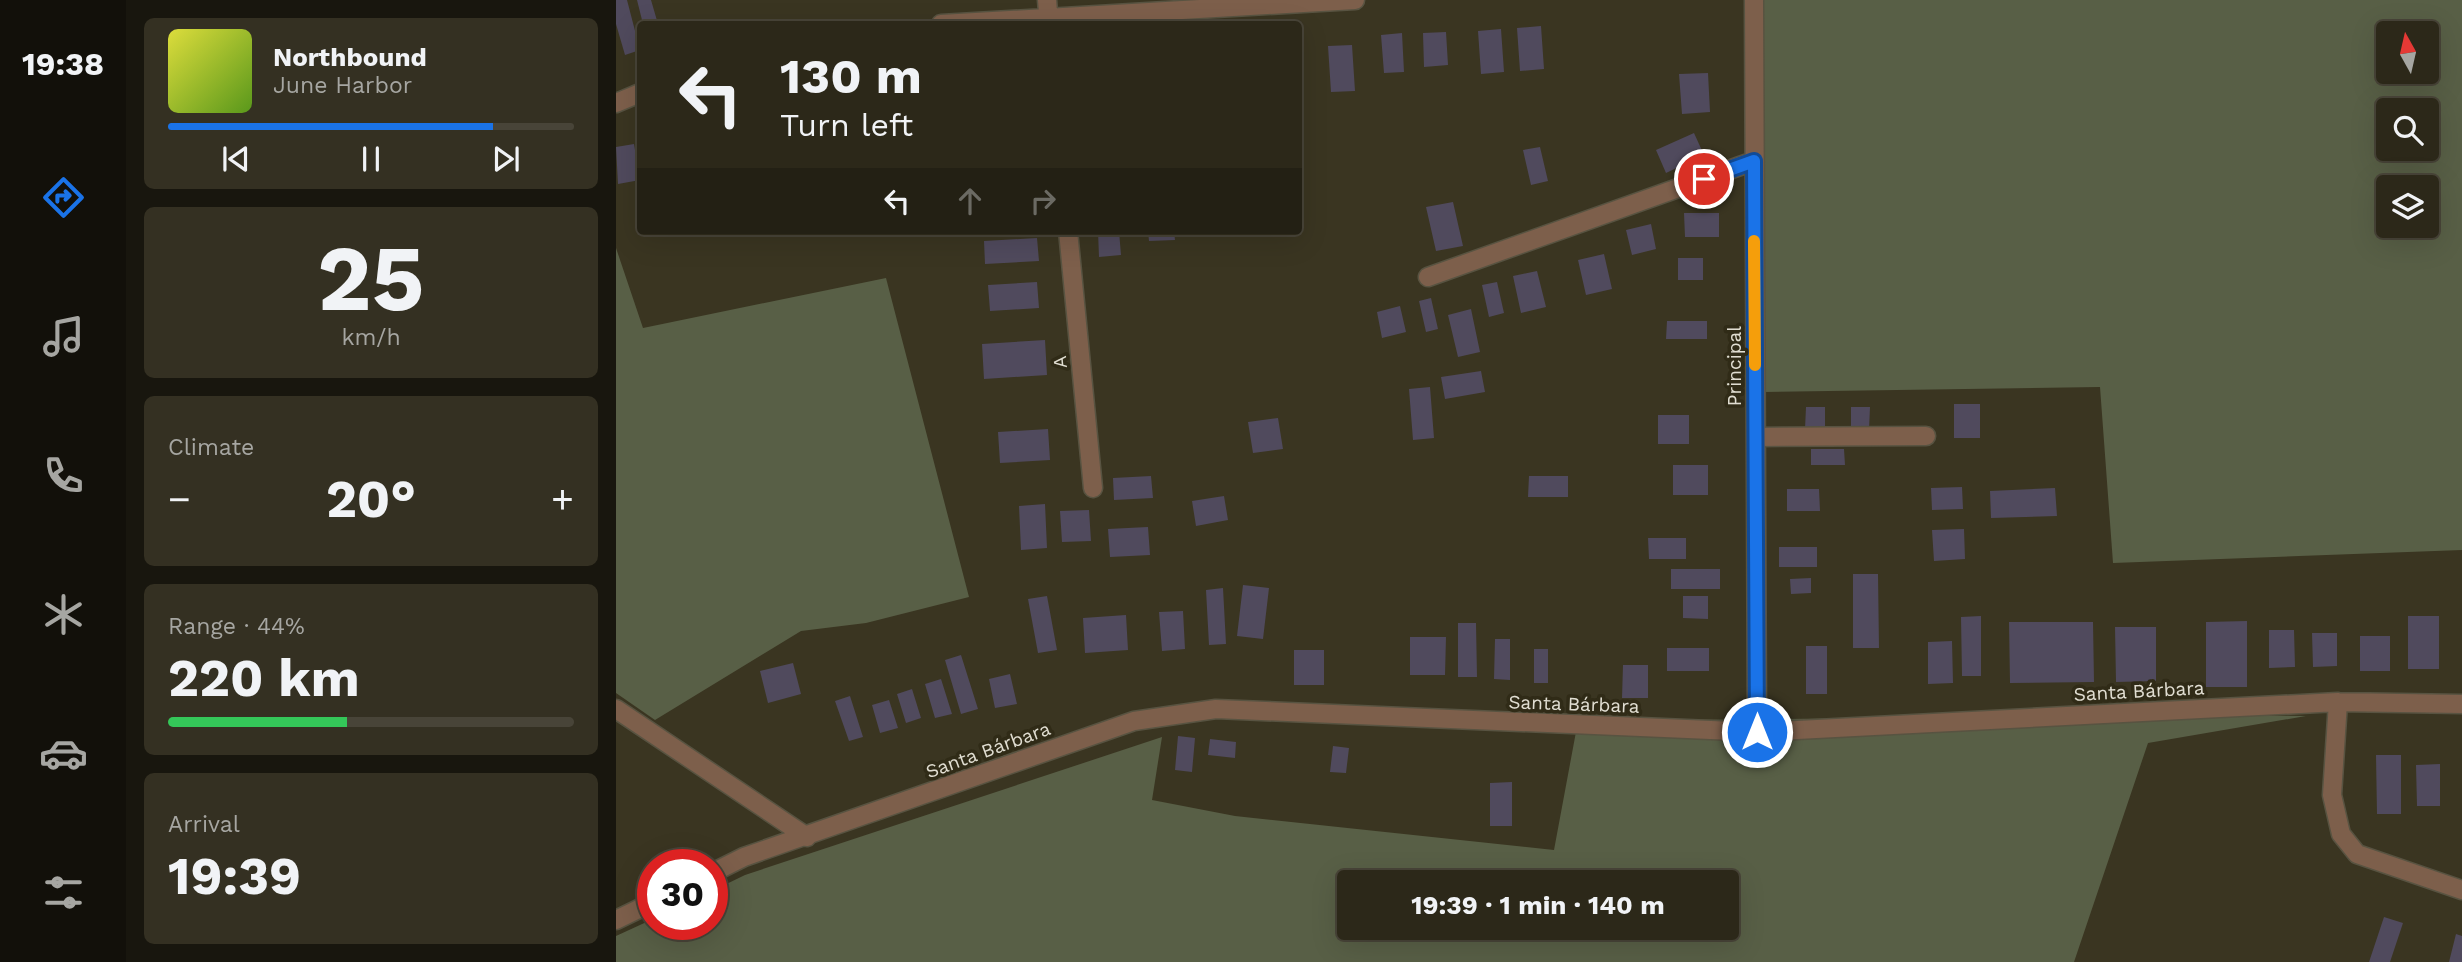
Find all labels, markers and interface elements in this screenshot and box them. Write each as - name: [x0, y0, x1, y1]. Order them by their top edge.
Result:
- north arrow: [2376, 21, 2440, 84]
- map controls: [2376, 21, 2439, 238]
- text: Northbound: [273, 42, 427, 72]
- text: 19:38: [22, 45, 104, 83]
- text: 130 m: [780, 47, 922, 105]
- icon: left: [665, 49, 756, 140]
- text: June Harbor: [273, 72, 412, 99]
- button: search: [2376, 98, 2439, 161]
- text: Turn left: [780, 106, 913, 144]
- icon: previous: [217, 140, 255, 178]
- icon: pause: [352, 140, 390, 178]
- icon: next: [487, 140, 525, 178]
- pin: [1674, 149, 1734, 209]
- icon: arrive: [1685, 160, 1723, 198]
- icon: directions: [39, 173, 88, 222]
- button: layers: [2376, 175, 2439, 238]
- icon: left: [878, 182, 916, 220]
- icon: ahead: [951, 182, 989, 220]
- icon: right: [1024, 182, 1062, 220]
- text: 25: [317, 225, 425, 332]
- icon: music: [39, 312, 88, 361]
- text: km/h: [341, 324, 401, 351]
- street label: Principal: [1723, 326, 1746, 406]
- street label: A: [1048, 354, 1072, 369]
- text: Climate: [168, 434, 254, 461]
- icon: phone: [39, 451, 88, 500]
- text: 20°: [326, 469, 416, 530]
- text: −: [168, 477, 191, 521]
- text: +: [551, 477, 574, 521]
- icon: climate: [39, 590, 88, 639]
- text: Range · 44%: [168, 613, 305, 640]
- text: 220 km: [168, 648, 360, 709]
- street label: Santa Bárbara: [2073, 676, 2205, 706]
- street label: Santa Bárbara: [1508, 690, 1640, 718]
- position arrow: [1720, 695, 1794, 769]
- street label: Santa Bárbara: [923, 717, 1054, 783]
- icon: car: [39, 729, 88, 778]
- text: Arrival: [168, 811, 240, 838]
- text: 19:39: [168, 846, 301, 907]
- speed limit sign: 30: [637, 849, 728, 940]
- icon: filters: [39, 868, 88, 917]
- text: 19:39 · 1 min · 140 m: [1411, 890, 1665, 920]

